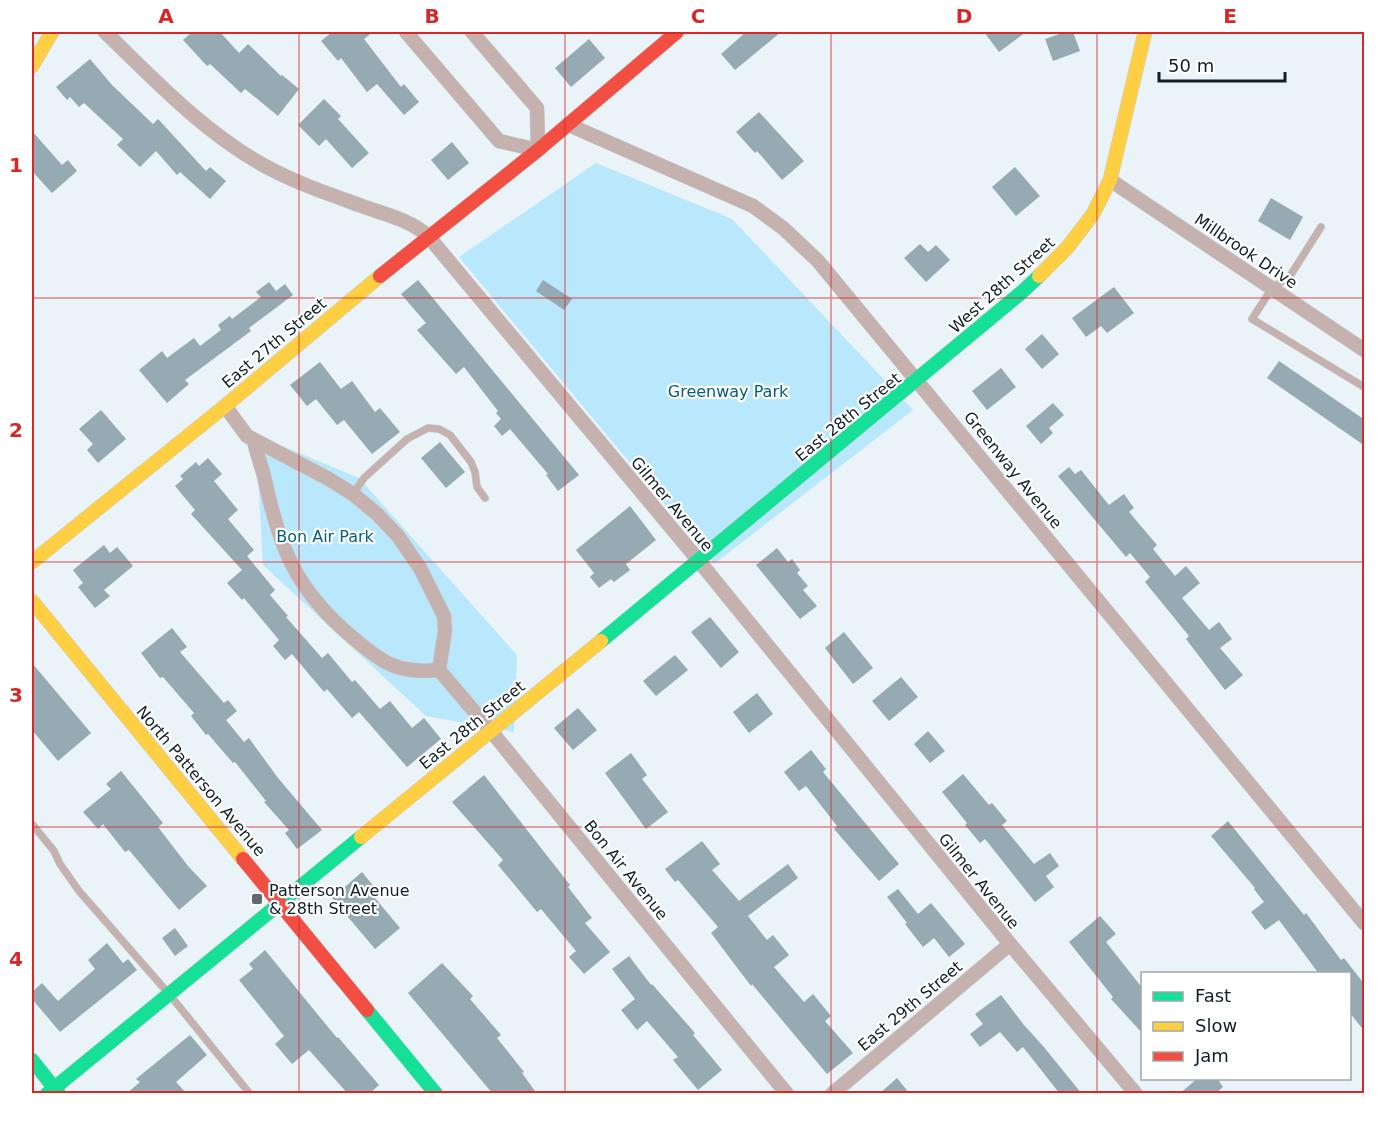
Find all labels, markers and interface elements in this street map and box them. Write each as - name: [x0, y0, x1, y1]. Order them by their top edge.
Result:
- text: A: [158, 4, 174, 28]
- text: B: [424, 4, 440, 28]
- text: C: [691, 4, 705, 28]
- text: D: [956, 4, 972, 28]
- text: E: [1223, 4, 1237, 28]
- scale bar: [1159, 45, 1285, 83]
- text: 50 m: [1168, 55, 1214, 76]
- text: 1: [9, 153, 23, 177]
- street label: Millbrook Drive: [1191, 210, 1301, 292]
- street label: West 28th Street: [946, 233, 1058, 337]
- street label: East 27th Street: [218, 294, 330, 392]
- street label: East 28th Street: [791, 369, 905, 465]
- park label: Greenway Park: [668, 382, 789, 401]
- street label: Greenway Avenue: [960, 408, 1066, 532]
- text: 2: [9, 418, 23, 442]
- street label: Gilmer Avenue: [627, 453, 717, 555]
- park label: Bon Air Park: [276, 527, 375, 546]
- street label: East 28th Street: [415, 677, 529, 773]
- text: 3: [9, 683, 23, 707]
- street label: North Patterson Avenue: [133, 702, 269, 860]
- street label: Bon Air Avenue: [580, 816, 672, 924]
- street label: Gilmer Avenue: [935, 829, 1023, 933]
- place label: Patterson Avenue & 28th Street: [269, 881, 410, 918]
- marker: Patterson Avenue & 28th Street: [250, 892, 264, 906]
- text: 4: [9, 947, 23, 971]
- street label: East 29th Street: [854, 957, 966, 1055]
- legend: [1141, 972, 1351, 1080]
- text: Fast: [1195, 985, 1231, 1006]
- text: Slow: [1195, 1015, 1237, 1036]
- text: Jam: [1194, 1045, 1229, 1066]

